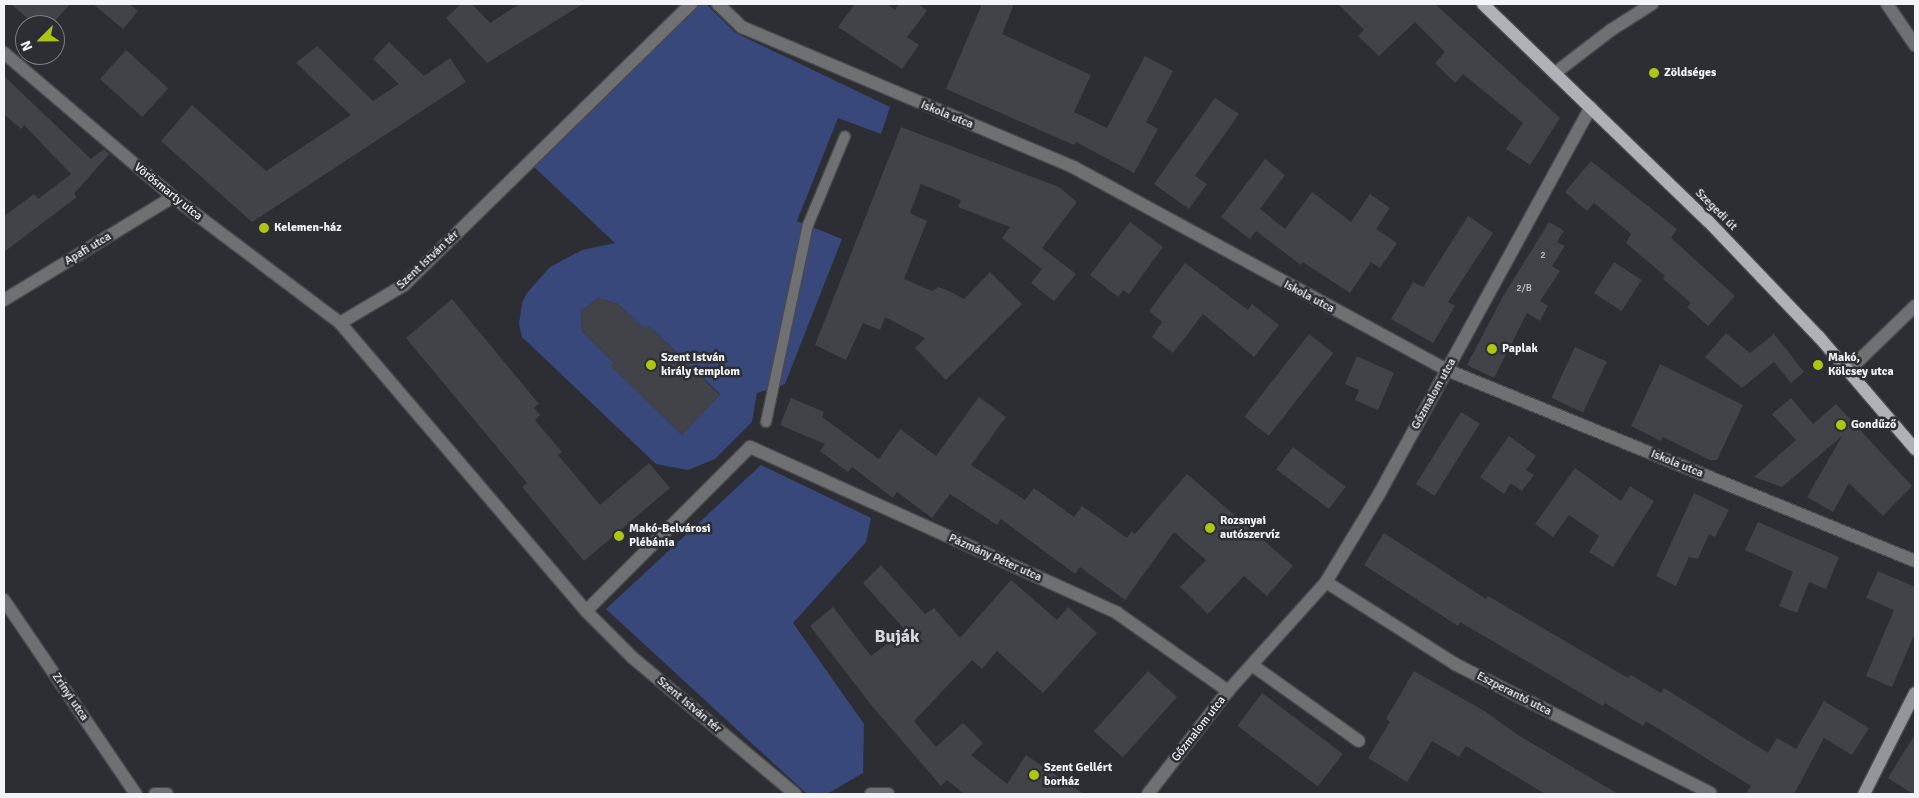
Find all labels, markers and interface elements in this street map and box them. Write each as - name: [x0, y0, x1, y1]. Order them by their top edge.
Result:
- north arrow: [15, 15, 65, 65]
- text: N: [17, 38, 36, 53]
- place label: Zöldséges: [1664, 66, 1716, 80]
- marker: Zöldséges: [1648, 67, 1660, 79]
- street label: Iskola utca: [919, 98, 975, 132]
- street label: Vörösmarty utca: [131, 160, 205, 224]
- street label: Szegedi út: [1692, 186, 1740, 234]
- place label: Kelemen-ház: [274, 221, 342, 235]
- marker: Kelemen-ház: [258, 222, 270, 234]
- street label: Szent István tér: [394, 228, 462, 292]
- street label: Apafi utca: [62, 229, 114, 269]
- house number: 2: [1540, 250, 1546, 262]
- street label: Iskola utca: [1281, 278, 1337, 316]
- house number: 2/B: [1516, 283, 1532, 295]
- place label: Paplak: [1502, 342, 1538, 356]
- marker: Paplak: [1486, 343, 1498, 355]
- place label: Szent István király templom: [661, 351, 740, 379]
- place label: Makó, Kölcsey utca: [1828, 351, 1894, 379]
- street label: Gőzmalom utca: [1409, 356, 1459, 432]
- marker: Szent István király templom: [645, 359, 657, 371]
- marker: Makó, Kölcsey utca: [1812, 359, 1824, 371]
- place label: Gondűző: [1851, 418, 1896, 432]
- marker: Gondűző: [1835, 419, 1847, 431]
- street label: Iskola utca: [1649, 447, 1705, 481]
- place label: Rozsnyai autószervíz: [1220, 514, 1280, 542]
- place label: Makó-Belvárosi Plébánia: [629, 522, 711, 550]
- marker: Rozsnyai autószervíz: [1204, 522, 1216, 534]
- marker: Makó-Belvárosi Plébánia: [613, 530, 625, 542]
- street label: Pázmány Péter utca: [946, 531, 1044, 585]
- district label: Buják: [874, 625, 920, 647]
- street label: Eszperantó utca: [1474, 669, 1554, 719]
- street label: Zrínyi utca: [49, 670, 91, 724]
- street label: Szent István tér: [654, 674, 724, 736]
- street label: Gőzmalom utca: [1169, 693, 1229, 765]
- place label: Szent Gellért borház: [1044, 761, 1112, 789]
- marker: Szent Gellért borház: [1028, 769, 1040, 781]

